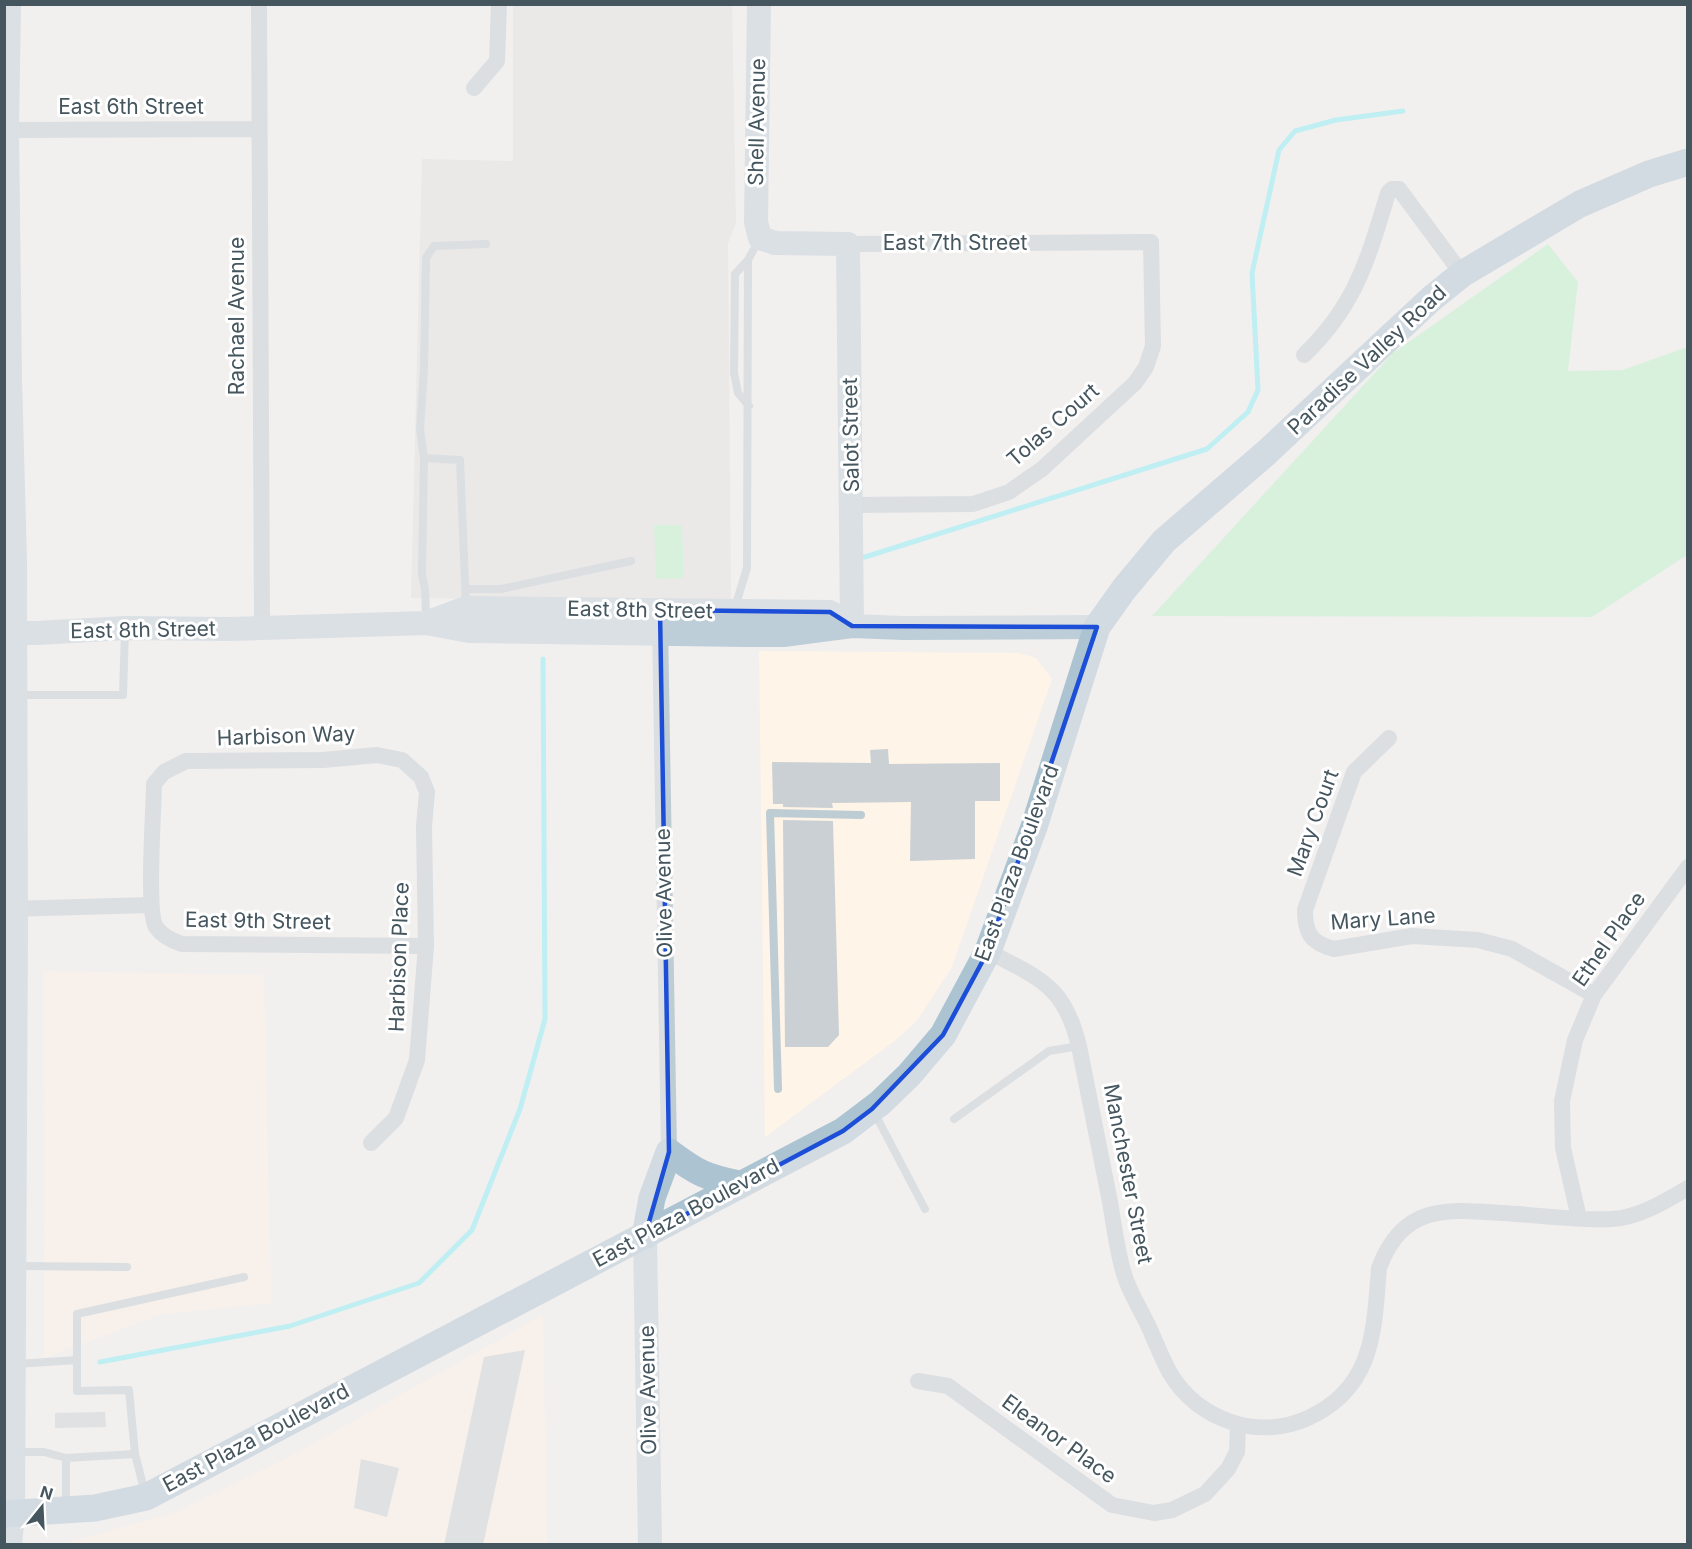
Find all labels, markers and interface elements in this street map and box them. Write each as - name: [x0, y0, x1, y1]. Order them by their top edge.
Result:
- street label: Shell Avenue: [743, 58, 770, 186]
- street label: East 6th Street: [58, 94, 204, 119]
- street label: East 7th Street: [883, 230, 1027, 255]
- street label: Rachael Avenue: [224, 237, 249, 395]
- street label: Paradise Valley Road: [1282, 280, 1451, 440]
- street label: Salot Street: [837, 377, 864, 493]
- street label: Tolas Court: [1002, 378, 1104, 471]
- street label: East 8th Street: [567, 596, 713, 623]
- street label: East 8th Street: [70, 616, 216, 643]
- street label: Harbison Way: [216, 721, 356, 750]
- street label: East Plaza Boulevard: [969, 761, 1064, 965]
- street label: Mary Court: [1282, 766, 1343, 880]
- street label: Olive Avenue: [650, 828, 677, 958]
- street label: Harbison Place: [383, 882, 414, 1032]
- street label: Ethel Place: [1567, 887, 1650, 991]
- street label: Mary Lane: [1330, 902, 1436, 935]
- street label: East 9th Street: [185, 907, 331, 934]
- street label: Manchester Street: [1099, 1082, 1158, 1266]
- street label: East Plaza Boulevard: [588, 1153, 783, 1272]
- street label: Olive Avenue: [634, 1325, 661, 1455]
- street label: East Plaza Boulevard: [158, 1378, 353, 1497]
- street label: Eleanor Place: [997, 1389, 1121, 1488]
- north arrow: [12, 1477, 72, 1537]
- text: N: [38, 1481, 56, 1504]

